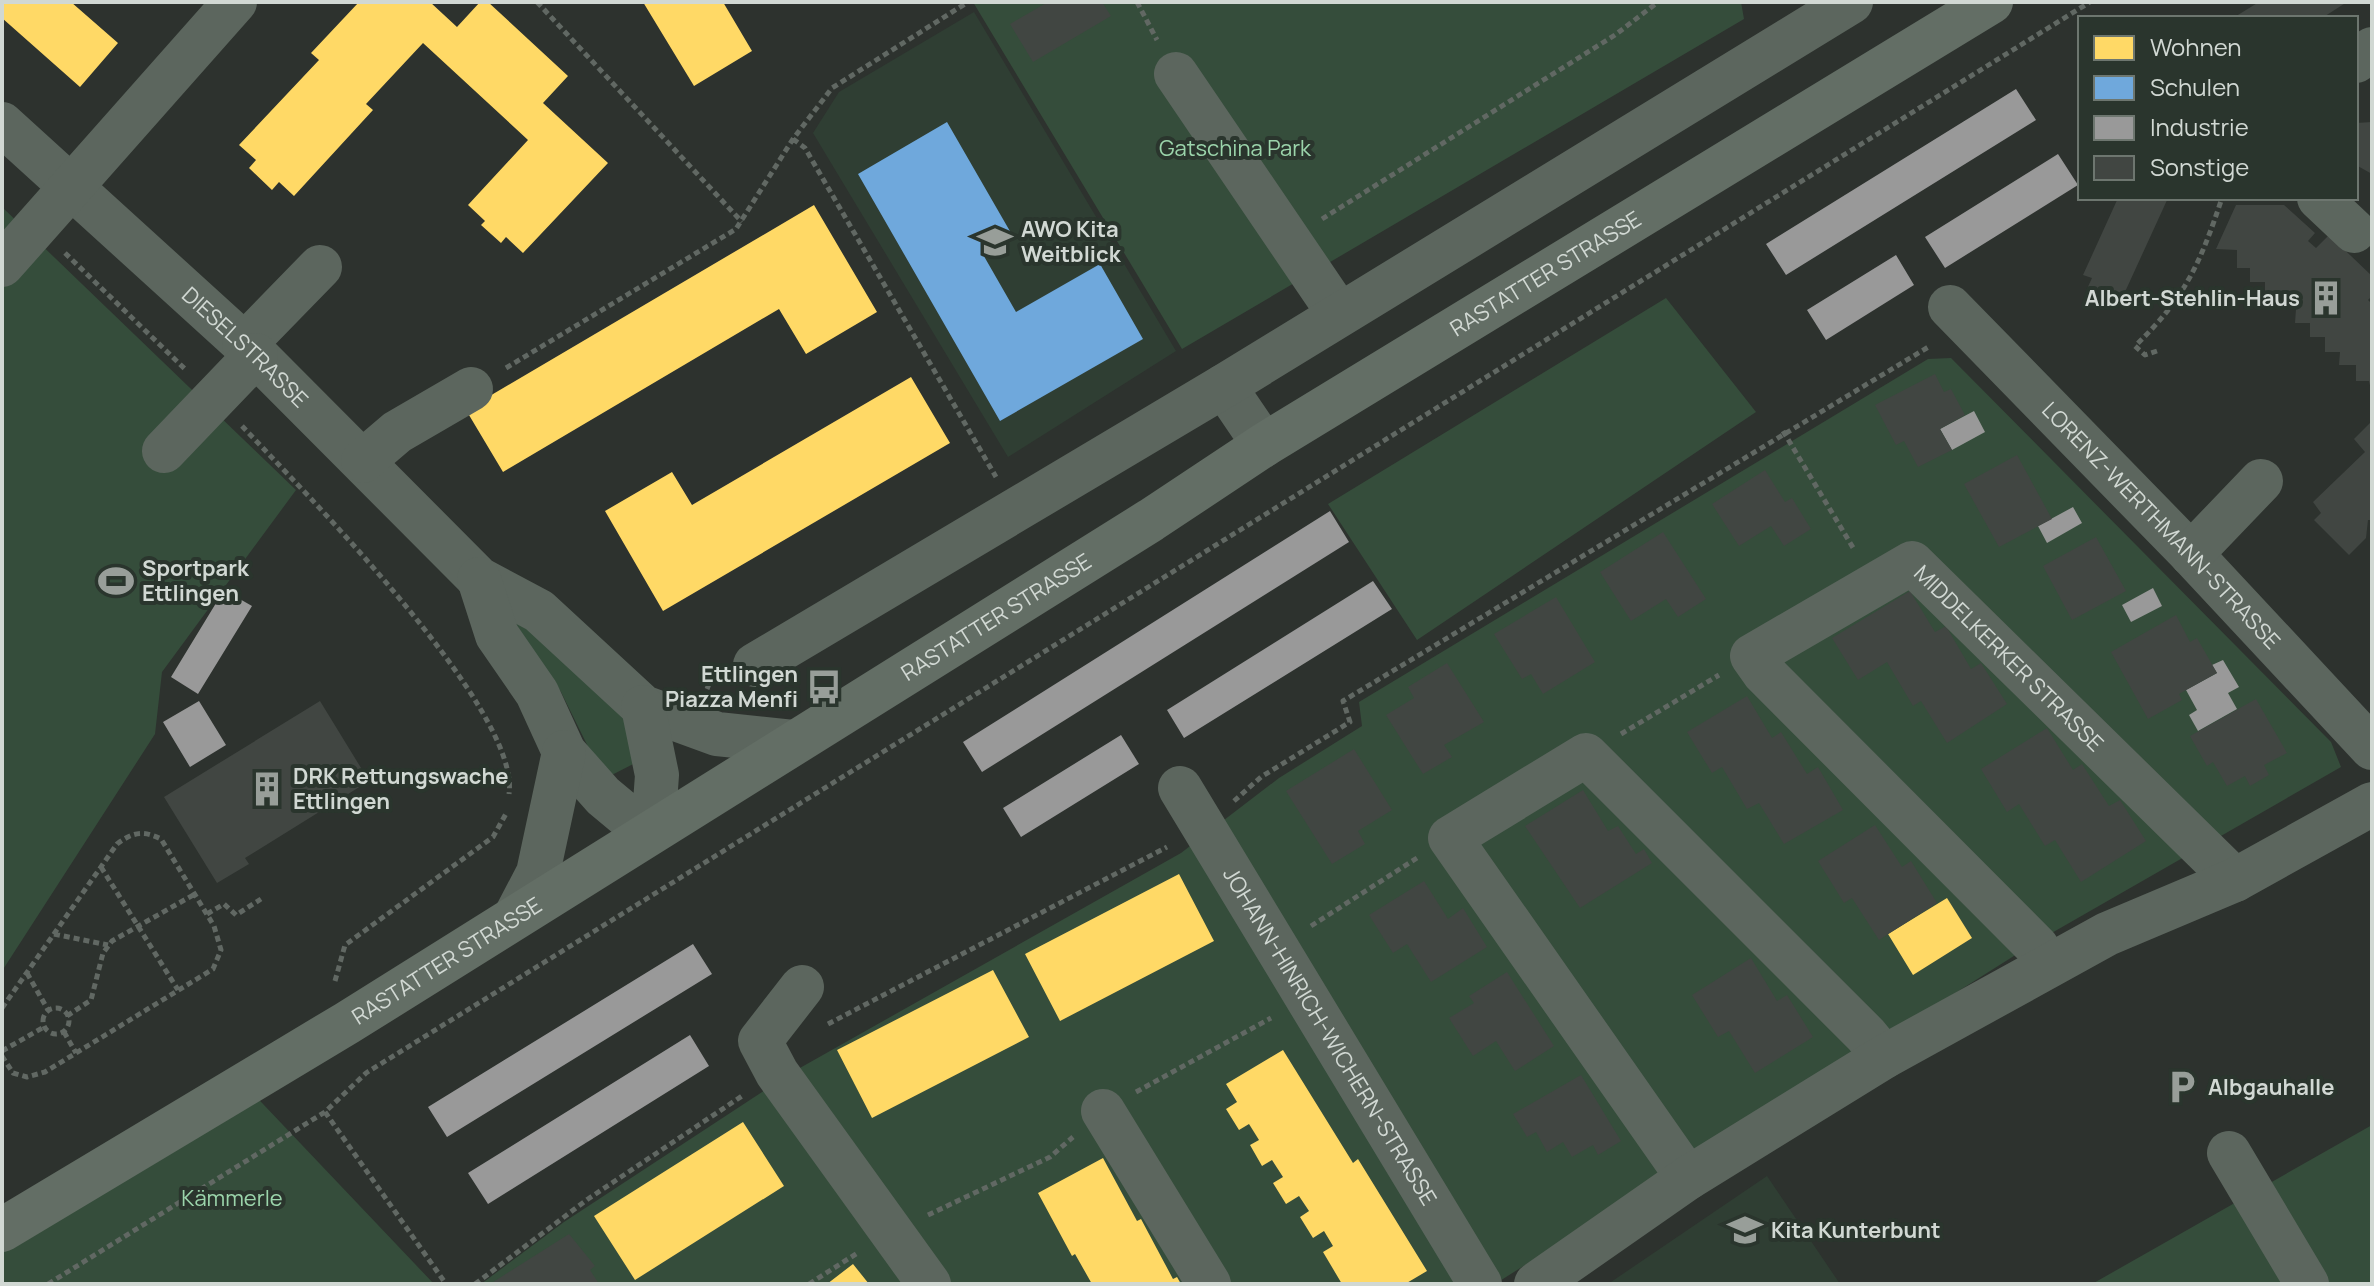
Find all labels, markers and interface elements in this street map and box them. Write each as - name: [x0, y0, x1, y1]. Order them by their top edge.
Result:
- legend: [2078, 16, 2358, 200]
- text: Wohnen: [2150, 30, 2242, 63]
- text: Schulen: [2150, 70, 2240, 103]
- text: Industrie: [2150, 110, 2249, 143]
- park label: Gatschina Park: [1159, 133, 1312, 163]
- text: Sonstige: [2150, 150, 2249, 183]
- street label: RASTATTER STRASSE: [1444, 204, 1647, 343]
- place label: AWO Kita Weitblick: [1021, 214, 1122, 269]
- school or university icon: AWO Kita Weitblick: [976, 223, 1014, 261]
- building icon: Albert-Stehlin-Haus: [2307, 279, 2345, 317]
- street label: DIESELSTRASSE: [176, 280, 315, 414]
- place label: Albert-Stehlin-Haus: [2085, 283, 2300, 313]
- street label: LORENZ-WERTHMANN-STRASSE: [2036, 395, 2287, 656]
- street label: RASTATTER STRASSE: [895, 546, 1097, 688]
- place label: Sportpark Ettlingen: [142, 553, 250, 608]
- street label: MIDDELKERKER STRASSE: [1908, 558, 2110, 758]
- sports icon: Sportpark Ettlingen: [97, 562, 135, 600]
- place label: Ettlingen Piazza Menfi: [665, 659, 798, 714]
- bus stop icon: Ettlingen Piazza Menfi: [805, 668, 843, 706]
- place label: DRK Rettungswache Ettlingen: [293, 761, 509, 816]
- building icon: DRK Rettungswache Ettlingen: [248, 770, 286, 808]
- street label: JOHANN-HINRICH-WICHERN-STRASSE: [1216, 861, 1444, 1211]
- street label: RASTATTER STRASSE: [346, 890, 547, 1031]
- parking icon: Albgauhalle: [2163, 1068, 2201, 1106]
- place label: Albgauhalle: [2208, 1072, 2334, 1102]
- park label: Kämmerle: [181, 1183, 283, 1213]
- school or university icon: Kita Kunterbunt: [1726, 1211, 1764, 1249]
- place label: Kita Kunterbunt: [1771, 1215, 1941, 1245]

